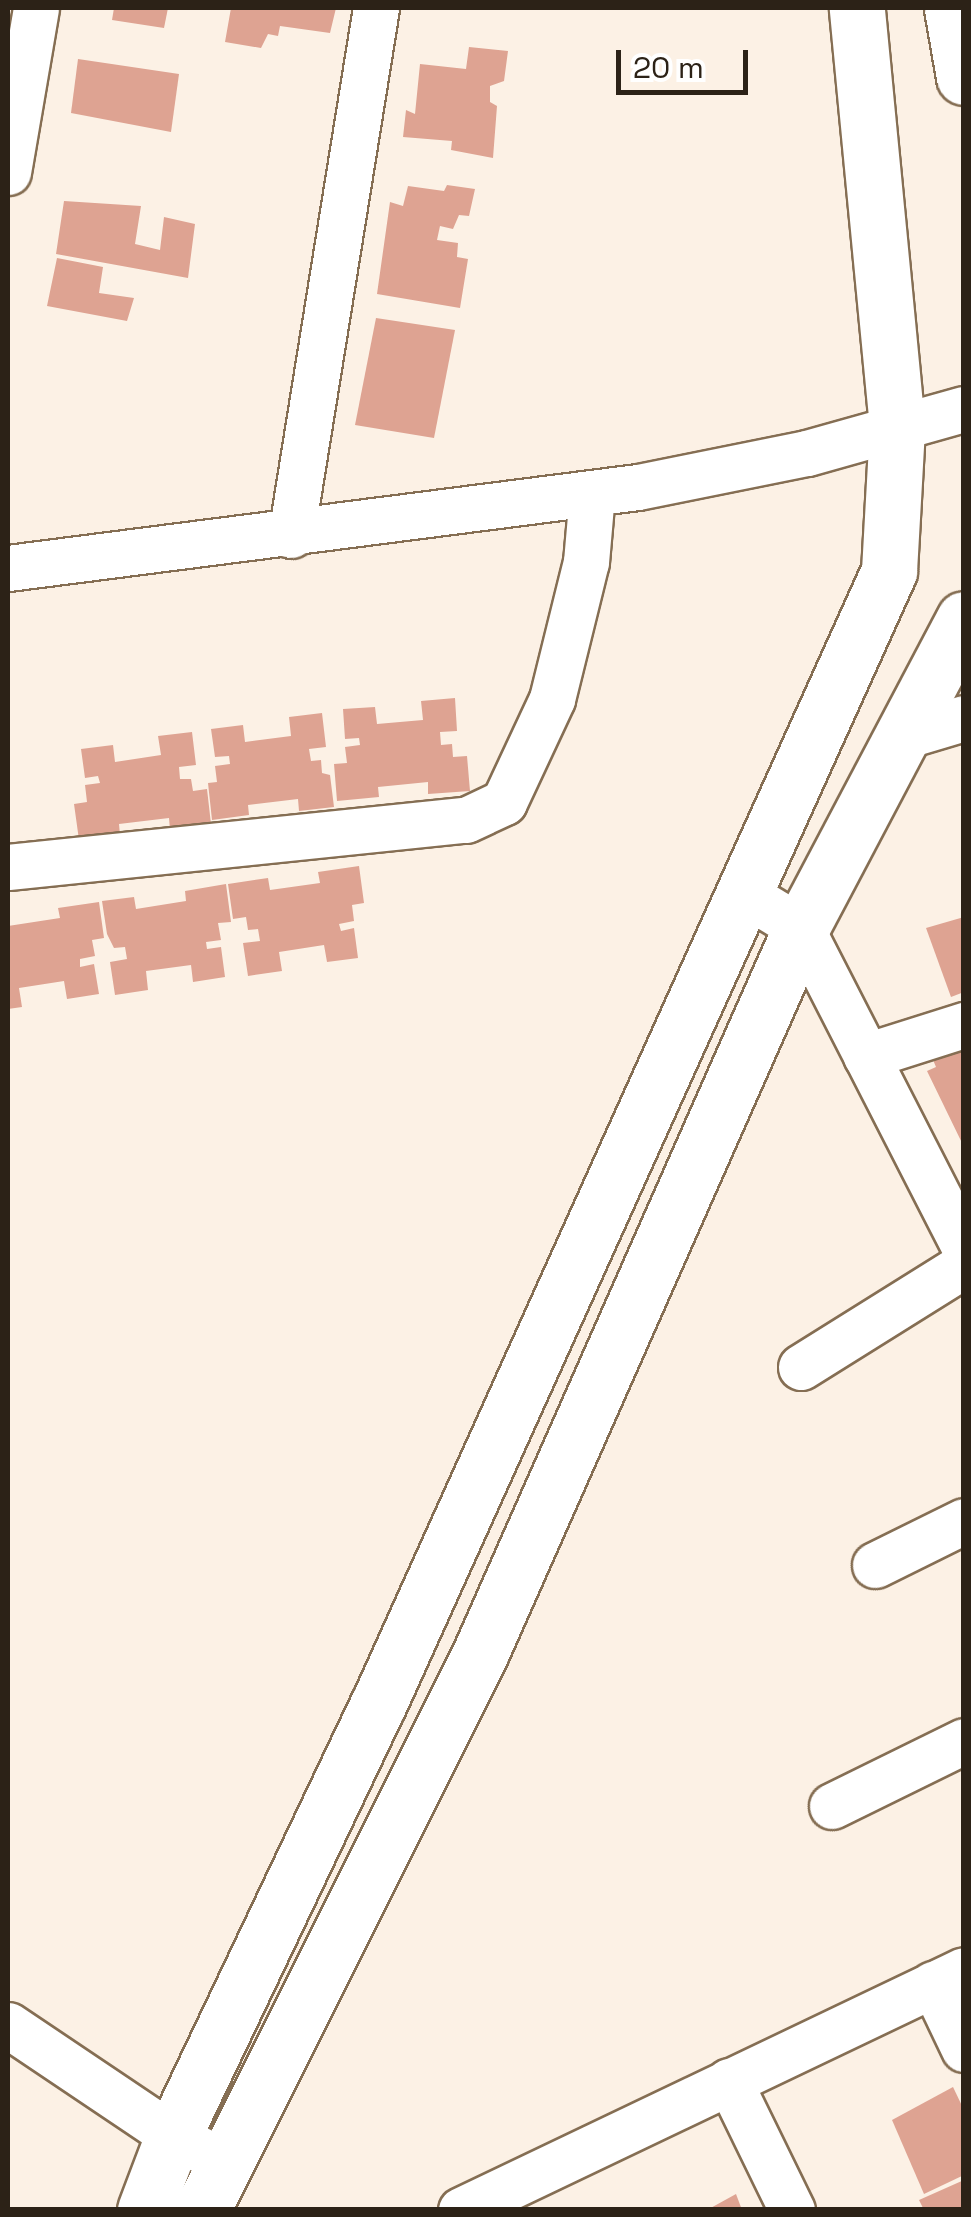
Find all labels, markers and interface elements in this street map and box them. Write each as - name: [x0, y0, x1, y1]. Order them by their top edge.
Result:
- scale bar: [621, 30, 754, 92]
- text: 20 m: [633, 48, 704, 87]

